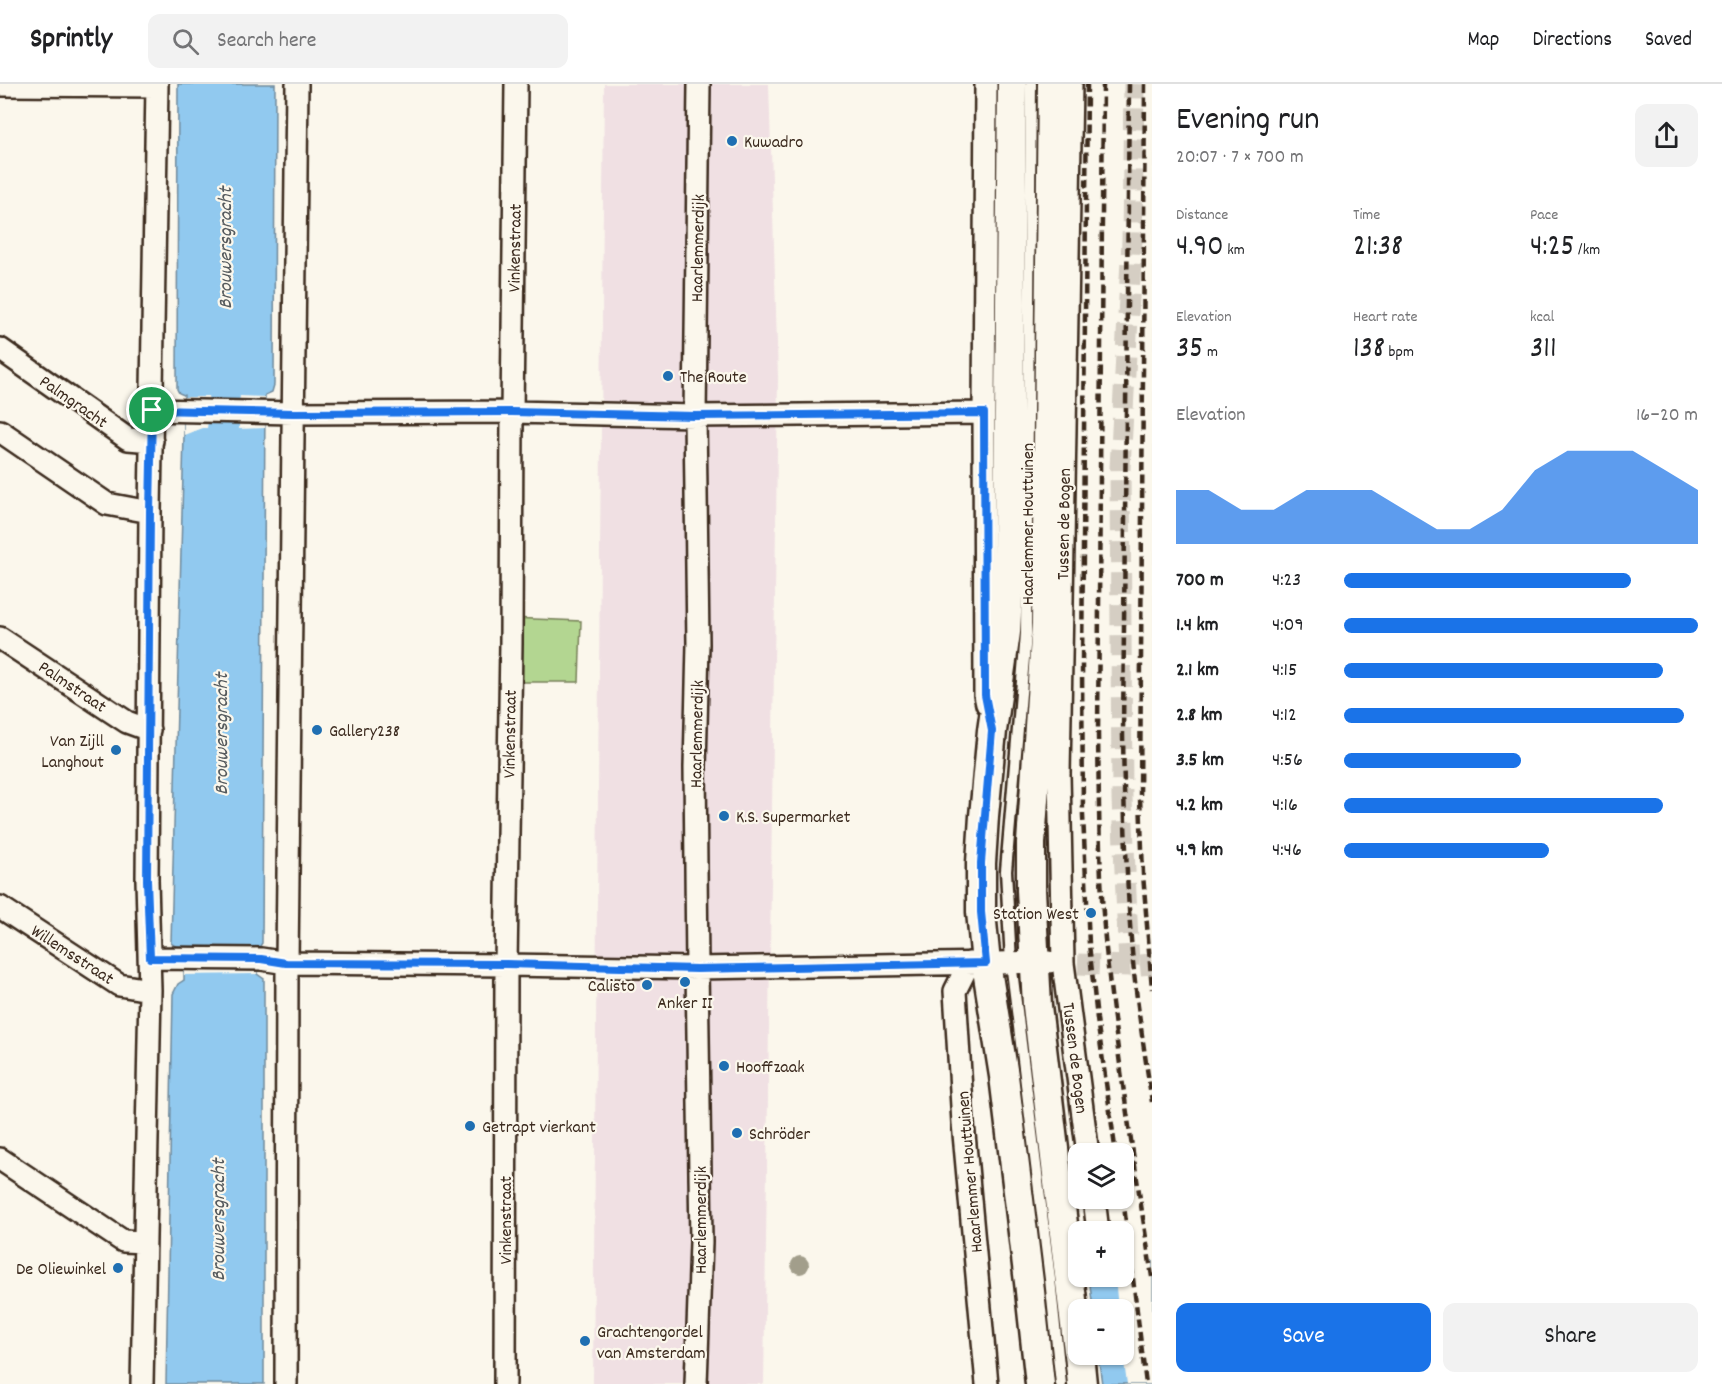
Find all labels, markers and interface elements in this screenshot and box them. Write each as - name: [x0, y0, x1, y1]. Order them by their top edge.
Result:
- search box: [148, 14, 568, 68]
- text: Sprintly: [30, 21, 112, 61]
- icon: search: [169, 25, 202, 58]
- text: Search here: [217, 26, 316, 57]
- text: Map: [1468, 26, 1499, 56]
- text: Directions: [1532, 26, 1612, 56]
- text: Saved: [1645, 26, 1692, 56]
- text: Evening run: [1176, 98, 1320, 145]
- button: share: [1635, 104, 1698, 167]
- place label: Kuwadro: [744, 131, 803, 156]
- marker: Kuwadro: [725, 134, 739, 148]
- text: 20:07 · 7 × 700 m: [1176, 144, 1304, 172]
- water label: Brouwersgracht: [213, 185, 241, 309]
- street label: Haarlemmerdijk: [686, 194, 713, 302]
- street label: Vinkenstraat: [503, 203, 530, 292]
- text: Distance: [1176, 204, 1228, 227]
- text: Time: [1353, 204, 1380, 227]
- text: Pace: [1530, 204, 1558, 227]
- text: 4.90: [1176, 227, 1224, 270]
- text: 21:38: [1353, 227, 1403, 270]
- text: 4:25: [1530, 227, 1574, 270]
- text: km: [1224, 239, 1245, 262]
- text: /km: [1574, 239, 1600, 262]
- text: Elevation: [1176, 306, 1232, 329]
- text: Heart rate: [1353, 306, 1418, 329]
- text: kcal: [1530, 306, 1554, 329]
- text: 35: [1176, 329, 1203, 372]
- text: 138: [1353, 329, 1385, 372]
- text: 311: [1530, 329, 1556, 372]
- text: m: [1203, 341, 1218, 364]
- text: bpm: [1385, 341, 1414, 364]
- place label: The Route: [680, 366, 747, 391]
- marker: The Route: [661, 369, 675, 383]
- street label: Palmgracht: [33, 370, 112, 436]
- pin: [126, 384, 177, 435]
- icon: arrive: [135, 393, 168, 426]
- text: Elevation: [1176, 402, 1246, 430]
- text: 16–20 m: [1636, 402, 1698, 430]
- street label: Haarlemmer Houttuinen: [1017, 443, 1042, 605]
- street label: Tussen de Bogen: [1052, 468, 1079, 580]
- text: 700 m: [1176, 567, 1224, 595]
- text: 4:23: [1272, 567, 1301, 595]
- text: 1.4 km: [1176, 612, 1219, 640]
- text: 4:09: [1272, 612, 1304, 640]
- street label: Palmstraat: [32, 656, 111, 720]
- text: 2.1 km: [1176, 657, 1219, 685]
- text: 4:15: [1272, 657, 1297, 685]
- water label: Brouwersgracht: [209, 671, 237, 795]
- street label: Haarlemmerdijk: [685, 680, 712, 788]
- street label: Vinkenstraat: [498, 689, 525, 778]
- text: 2.8 km: [1176, 702, 1223, 730]
- text: 4:12: [1272, 702, 1297, 730]
- place label: Gallery238: [329, 720, 400, 745]
- marker: Gallery238: [310, 723, 324, 737]
- place label: Van Zijll Langhout: [41, 730, 105, 776]
- marker: Van Zijll Langhout: [109, 743, 123, 757]
- text: 3.5 km: [1176, 747, 1224, 775]
- text: 4:56: [1272, 747, 1303, 775]
- text: 4.2 km: [1176, 792, 1223, 820]
- text: 4:16: [1272, 792, 1298, 820]
- place label: K.S. Supermarket: [736, 806, 851, 831]
- marker: K.S. Supermarket: [717, 809, 731, 823]
- text: 4.9 km: [1176, 837, 1223, 865]
- text: 4:46: [1272, 837, 1302, 865]
- place label: Station West: [993, 903, 1079, 928]
- marker: Station West: [1084, 906, 1098, 920]
- street label: Willemsstraat: [25, 920, 118, 993]
- place label: Calisto: [588, 975, 635, 1000]
- marker: Anker II: [678, 975, 692, 989]
- marker: Calisto: [640, 978, 654, 992]
- place label: Anker II: [657, 992, 713, 1017]
- street label: Tussen de Bogen: [1054, 1001, 1093, 1115]
- place label: Hooffzaak: [736, 1056, 805, 1081]
- marker: Hooffzaak: [717, 1059, 731, 1073]
- street label: Haarlemmer Houttuinen: [952, 1090, 991, 1254]
- place label: Getrapt vierkant: [482, 1116, 596, 1141]
- marker: Getrapt vierkant: [463, 1119, 477, 1133]
- place label: Schröder: [749, 1123, 810, 1148]
- marker: Schröder: [730, 1126, 744, 1140]
- map controls: [1068, 1143, 1134, 1365]
- button: layers: [1068, 1143, 1134, 1209]
- water label: Brouwersgracht: [206, 1157, 234, 1281]
- street label: Haarlemmerdijk: [690, 1166, 715, 1274]
- street label: Vinkenstraat: [495, 1175, 520, 1264]
- button: +: [1068, 1221, 1134, 1287]
- place label: De Oliewinkel: [16, 1258, 107, 1283]
- marker: De Oliewinkel: [111, 1261, 125, 1275]
- button: −: [1068, 1299, 1134, 1365]
- button: Save: [1176, 1303, 1431, 1372]
- button: Share: [1443, 1303, 1698, 1372]
- place label: Grachtengordel van Amsterdam: [597, 1321, 706, 1367]
- marker: Grachtengordel van Amsterdam: [578, 1334, 592, 1348]

